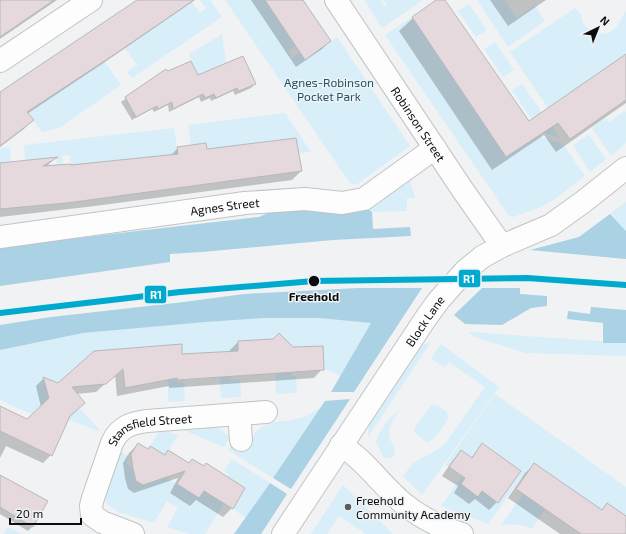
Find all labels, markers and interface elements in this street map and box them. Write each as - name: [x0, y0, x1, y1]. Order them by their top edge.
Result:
- north arrow: [578, 8, 618, 48]
- text: N: [598, 13, 613, 28]
- park label: Agnes-Robinson Pocket Park: [284, 75, 374, 103]
- street label: Robinson Street: [389, 84, 449, 164]
- street label: Agnes Street: [189, 195, 260, 218]
- line badge: R1: [458, 269, 481, 288]
- text: R1: [463, 272, 475, 285]
- marker: Freehold: [307, 274, 321, 288]
- line badge: R1: [144, 285, 167, 304]
- text: R1: [150, 288, 162, 301]
- place label: Freehold: [289, 289, 339, 303]
- street label: Block Lane: [402, 292, 447, 349]
- street label: Stansfield Street: [105, 411, 193, 448]
- place label: Freehold Community Academy: [356, 493, 471, 521]
- scale bar: [10, 500, 81, 526]
- marker: Freehold Community Academy: [343, 502, 353, 512]
- text: 20 m: [16, 506, 43, 520]

